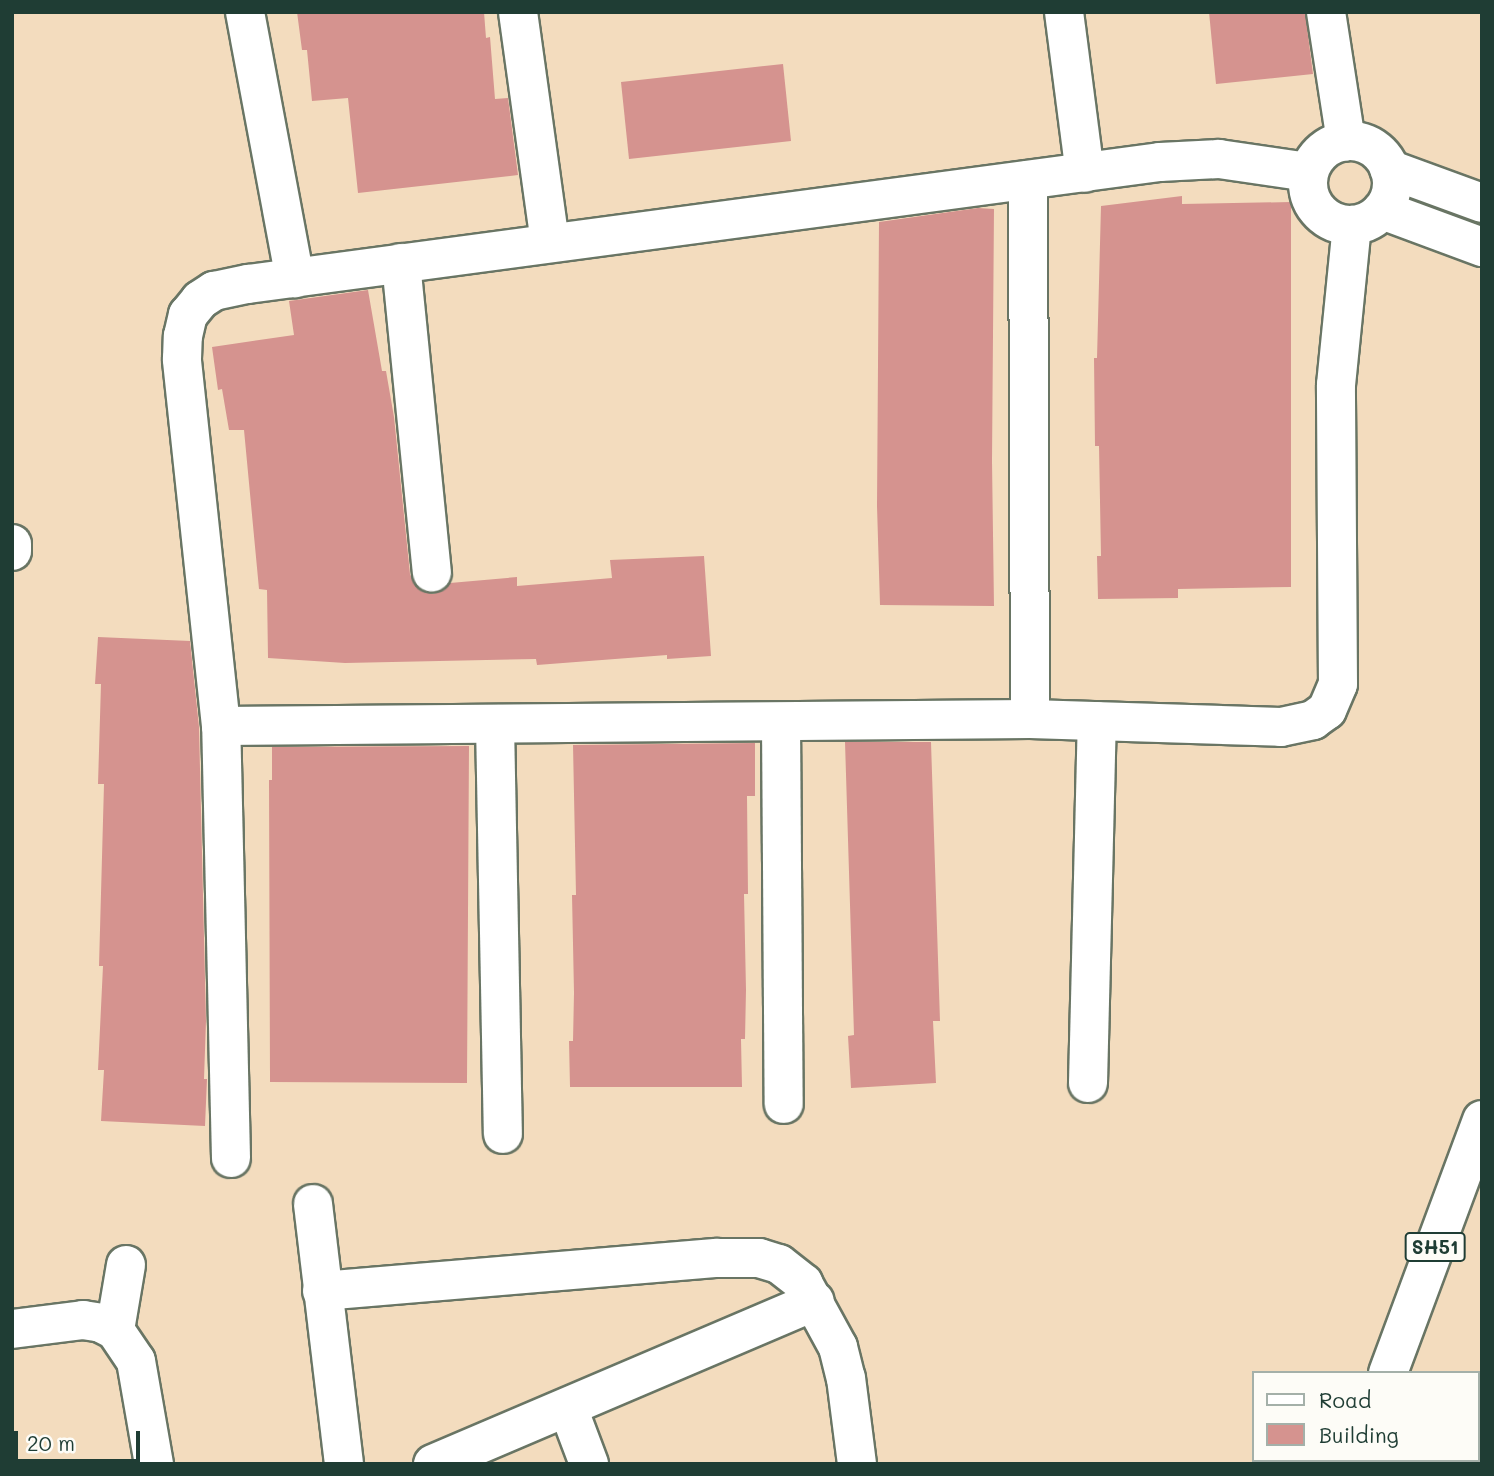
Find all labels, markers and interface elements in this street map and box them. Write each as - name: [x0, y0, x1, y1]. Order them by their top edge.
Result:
- road number: SH51: [1404, 1232, 1466, 1262]
- legend: [1252, 1371, 1480, 1462]
- text: Road: [1319, 1386, 1371, 1413]
- scale bar: [18, 1416, 144, 1460]
- text: Building: [1319, 1421, 1399, 1448]
- text: 20 m: [27, 1429, 75, 1456]

